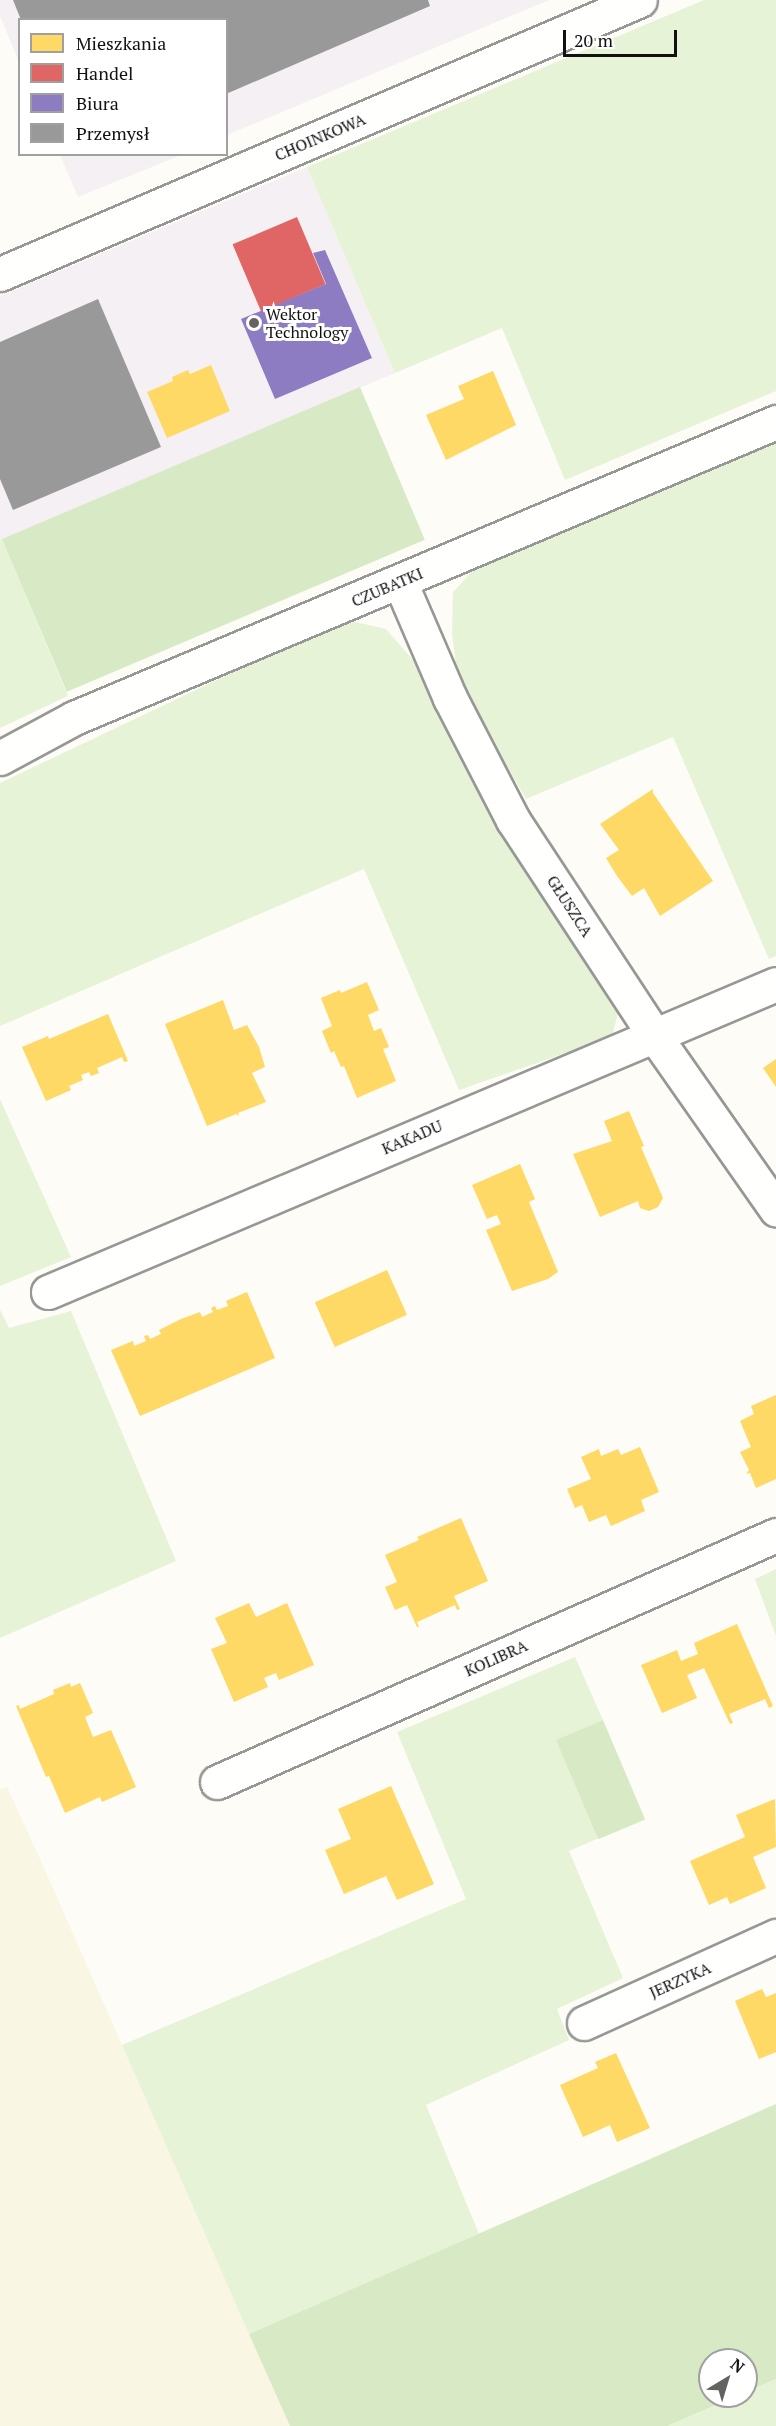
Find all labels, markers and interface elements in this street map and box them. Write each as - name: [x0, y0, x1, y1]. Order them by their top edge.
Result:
- legend: [18, 18, 228, 156]
- scale bar: [566, 18, 680, 56]
- text: 20 m: [574, 28, 613, 52]
- text: Mieszkania: [76, 31, 166, 55]
- text: Handel: [76, 61, 133, 85]
- text: Biura: [76, 91, 119, 115]
- street label: CHOINKOWA: [272, 109, 368, 165]
- text: Przemysł: [76, 121, 150, 145]
- place label: Wektor Technology: [266, 304, 348, 342]
- marker: Wektor Technology: [247, 316, 261, 330]
- street label: CZUBATKI: [348, 563, 426, 611]
- street label: GŁUSZCA: [543, 872, 597, 940]
- street label: KAKADU: [379, 1116, 445, 1158]
- street label: KOLIBRA: [461, 1636, 531, 1680]
- street label: JERZYKA: [646, 1958, 714, 2002]
- north arrow: [698, 2348, 758, 2408]
- text: N: [726, 2353, 749, 2378]

